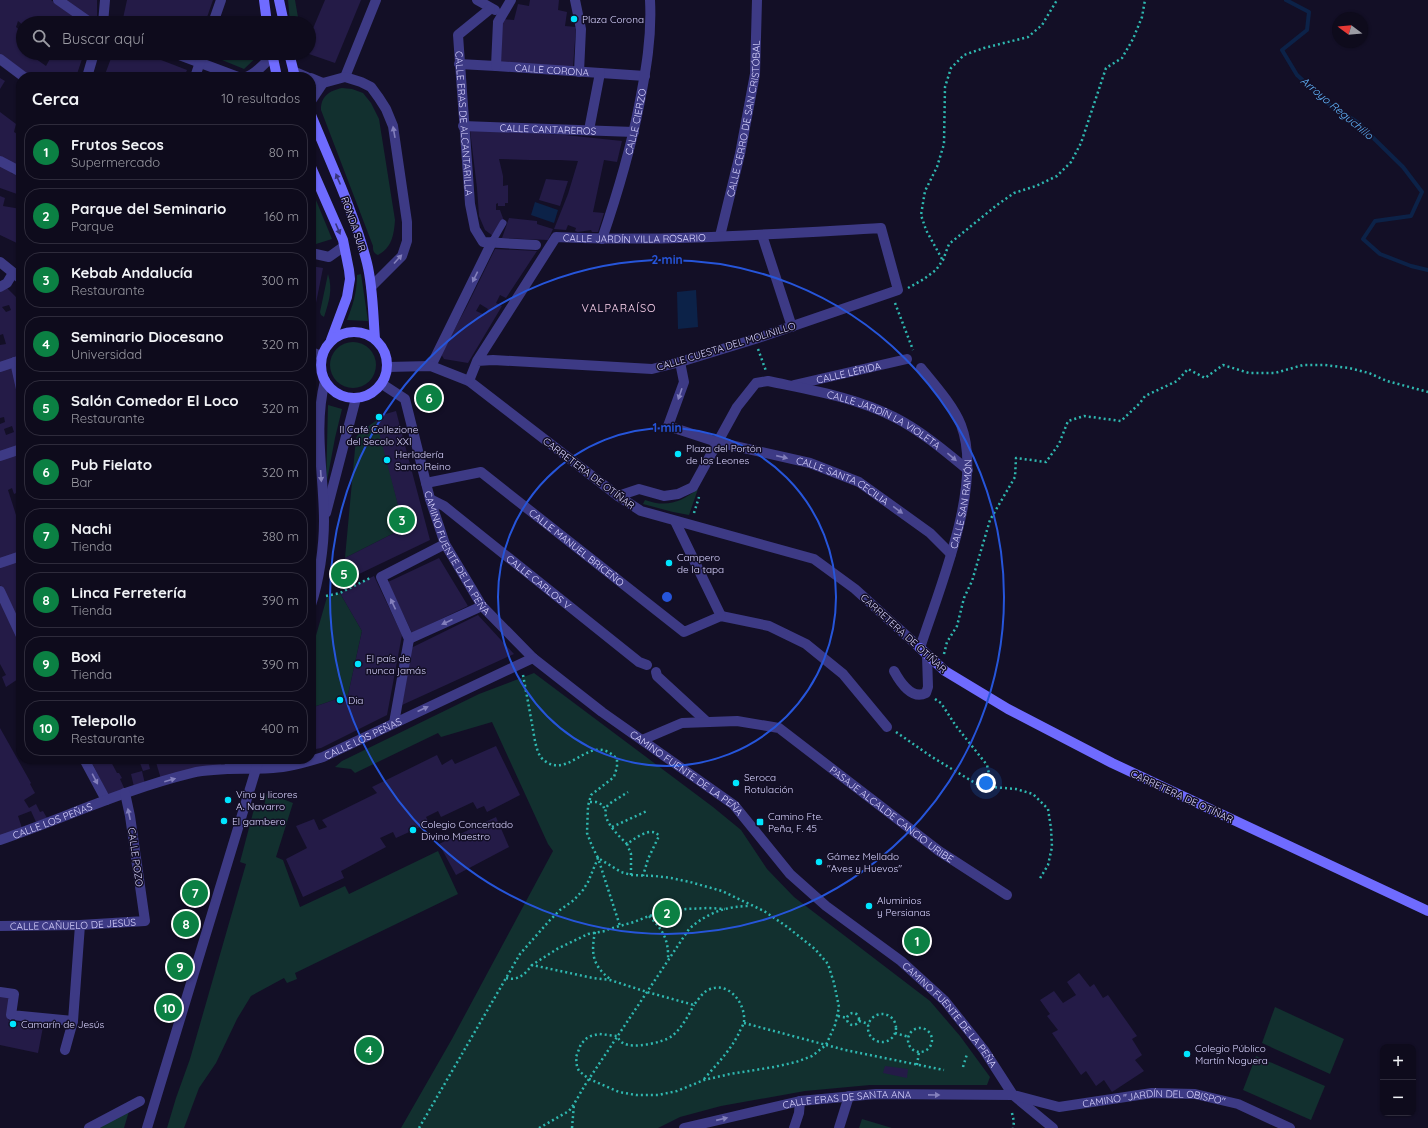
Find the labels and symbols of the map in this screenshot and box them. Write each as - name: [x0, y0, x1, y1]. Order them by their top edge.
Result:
- north arrow: [1332, 12, 1368, 48]
- place label: Plaza Corona: [582, 13, 644, 26]
- marker: Plaza Corona: [569, 14, 579, 24]
- street label: CALLE CERRO DE SAN CRISTÓBAL: [724, 39, 763, 198]
- street label: CALLE ERAS DE ALCANTARILLA: [452, 51, 475, 197]
- street label: CALLE CORONA: [514, 61, 590, 79]
- water label: Arroyo Reguchillo: [1298, 74, 1377, 143]
- street label: CALLE CIERZO: [622, 87, 649, 156]
- street label: CALLE CANTAREROS: [499, 121, 597, 138]
- one-way arrow: [391, 126, 397, 139]
- one-way arrow: [334, 173, 340, 185]
- street label: RONDA SUR: [338, 195, 369, 254]
- one-way arrow: [335, 223, 341, 234]
- street label: CALLE JARDÍN VILLA ROSARIO: [563, 231, 706, 246]
- text: 2 min: [651, 252, 683, 267]
- one-way arrow: [394, 254, 403, 264]
- one-way arrow: [472, 272, 478, 283]
- district label: VALPARAÍSO: [582, 301, 657, 315]
- street label: CALLE CUESTA DEL MOLINILLO: [655, 319, 797, 374]
- street label: CALLE LÉRIDA: [815, 359, 883, 387]
- pin: 6: [416, 383, 442, 413]
- street label: CALLE JARDÍN LA VIOLETA: [826, 388, 943, 453]
- one-way arrow: [676, 389, 682, 401]
- marker: Il Café Collezione del Secolo XXI: [374, 412, 384, 422]
- text: 1 min: [652, 420, 682, 435]
- place label: Il Café Collezione del Secolo XXI: [340, 423, 419, 448]
- street label: CARRETERA DE OTÍÑAR: [540, 435, 637, 512]
- place label: Plaza del Portón de los Leones: [686, 442, 762, 467]
- place label: Herladería Santo Reino: [395, 448, 451, 473]
- marker: Plaza del Portón de los Leones: [673, 449, 683, 459]
- one-way arrow: [947, 452, 958, 461]
- one-way arrow: [776, 454, 788, 460]
- street label: CALLE SANTA CECILIA: [795, 454, 892, 509]
- marker: Herladería Santo Reino: [382, 455, 392, 465]
- street label: CALLE SAN RAMÓN: [947, 459, 974, 550]
- one-way arrow: [317, 470, 324, 482]
- street label: CAMINO FUENTE DE LA PEÑA: [421, 490, 493, 618]
- pin: 3: [389, 505, 415, 535]
- street label: CALLE MANUEL BRICEÑO: [526, 506, 627, 590]
- one-way arrow: [893, 506, 904, 515]
- place label: Campero de la tapa: [677, 551, 724, 576]
- street label: CALLE CARLOS V: [503, 552, 574, 612]
- marker: Campero de la tapa: [664, 558, 674, 568]
- pin: 5: [331, 559, 357, 589]
- centre of rings: [660, 590, 674, 604]
- street label: CARRETERA DE OTÍÑAR: [858, 591, 950, 676]
- one-way arrow: [390, 598, 396, 609]
- one-way arrow: [441, 619, 453, 625]
- place label: El país de nunca jamás: [366, 652, 426, 677]
- marker: El país de nunca jamás: [353, 659, 363, 669]
- place label: Dia: [348, 694, 363, 707]
- marker: Dia: [335, 695, 345, 705]
- one-way arrow: [417, 706, 428, 712]
- street label: CALLE LOS PEÑAS: [322, 715, 404, 763]
- street label: CAMINO FUENTE DE LA PEÑA: [627, 728, 746, 819]
- street label: PASAJE ALCALDE CANCIO URIBE: [827, 763, 956, 866]
- street label: CARRETERA DE OTÍÑAR: [1128, 767, 1235, 826]
- place label: Seroca Rotulación: [744, 771, 793, 796]
- one-way arrow: [92, 773, 99, 785]
- your location: [976, 773, 996, 793]
- one-way arrow: [164, 777, 176, 783]
- marker: Seroca Rotulación: [731, 778, 741, 788]
- place label: Vino y licores A. Navarro: [236, 788, 298, 813]
- marker: Vino y licores A. Navarro: [223, 795, 233, 805]
- street label: CALLE LOS PEÑAS: [11, 800, 95, 842]
- one-way arrow: [126, 807, 132, 820]
- place label: Camino Fte. Peña, F. 45: [768, 810, 823, 835]
- place label: El gambero: [232, 815, 285, 828]
- marker: El gambero: [219, 816, 229, 826]
- marker: Camino Fte. Peña, F. 45: [755, 817, 765, 827]
- place label: Colegio Concertado Divino Maestro: [421, 818, 513, 843]
- marker: Colegio Concertado Divino Maestro: [408, 825, 418, 835]
- street label: CALLE POZO: [125, 827, 146, 888]
- place label: Gámez Mellado "Aves y Huevos": [827, 850, 902, 875]
- marker: Gámez Mellado "Aves y Huevos": [814, 857, 824, 867]
- pin: 7: [182, 878, 208, 908]
- place label: Aluminios y Persianas: [877, 894, 930, 919]
- pin: 2: [654, 898, 680, 928]
- marker: Aluminios y Persianas: [864, 901, 874, 911]
- pin: 8: [173, 909, 199, 939]
- street label: CALLE CAÑUELO DE JESÚS: [10, 916, 137, 933]
- pin: 1: [904, 926, 930, 956]
- pin: 9: [167, 952, 193, 982]
- street label: CAMINO FUENTE DE LA PEÑA: [899, 959, 1000, 1071]
- pin: 10: [156, 993, 182, 1023]
- place label: Camarín de Jesús: [21, 1018, 104, 1031]
- marker: Camarín de Jesús: [8, 1019, 18, 1029]
- pin: 4: [356, 1035, 382, 1065]
- place label: Colegio Público Martín Noguera: [1195, 1042, 1268, 1067]
- marker: Colegio Público Martín Noguera: [1182, 1049, 1192, 1059]
- street label: CAMINO "JARDÍN DEL OBISPO": [1082, 1087, 1227, 1110]
- street label: CALLE ERAS DE SANTA ANA: [781, 1088, 912, 1112]
- one-way arrow: [928, 1092, 941, 1098]
- one-way arrow: [716, 1115, 728, 1121]

